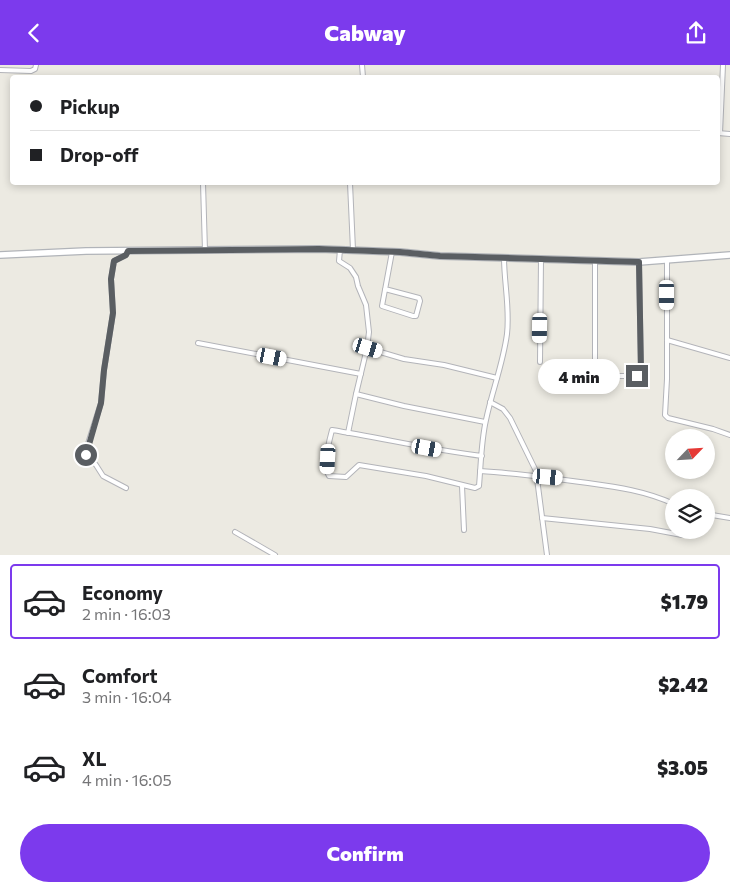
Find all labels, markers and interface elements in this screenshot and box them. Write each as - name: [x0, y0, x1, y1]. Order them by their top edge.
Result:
- icon: back: [20, 19, 48, 47]
- text: Cabway: [324, 19, 406, 46]
- icon: share: [682, 19, 710, 47]
- text: Pickup: [60, 95, 120, 118]
- text: Drop-off: [60, 143, 139, 166]
- car: [659, 280, 674, 310]
- car: [532, 313, 547, 343]
- car: [351, 336, 384, 360]
- car: [255, 347, 288, 367]
- callout: 4 min: [537, 359, 620, 393]
- route end: [626, 365, 648, 387]
- text: 4 min: [559, 367, 599, 386]
- north arrow: [665, 429, 715, 479]
- map controls: [665, 429, 715, 539]
- car: [410, 438, 443, 458]
- route start: [75, 444, 97, 466]
- car: [319, 444, 336, 474]
- car: [532, 468, 563, 486]
- button: layers: [665, 489, 715, 539]
- icon: car: [22, 579, 67, 624]
- text: Economy: [82, 581, 163, 604]
- text: $1.79: [661, 590, 708, 613]
- text: 2 min · 16:03: [82, 604, 171, 623]
- icon: car: [22, 662, 67, 707]
- text: Comfort: [82, 664, 158, 687]
- text: $2.42: [658, 673, 708, 696]
- text: 3 min · 16:04: [82, 687, 172, 706]
- icon: car: [22, 745, 67, 790]
- text: XL: [82, 747, 107, 770]
- text: $3.05: [657, 756, 708, 779]
- text: 4 min · 16:05: [82, 770, 172, 789]
- button: Confirm: [20, 824, 710, 882]

